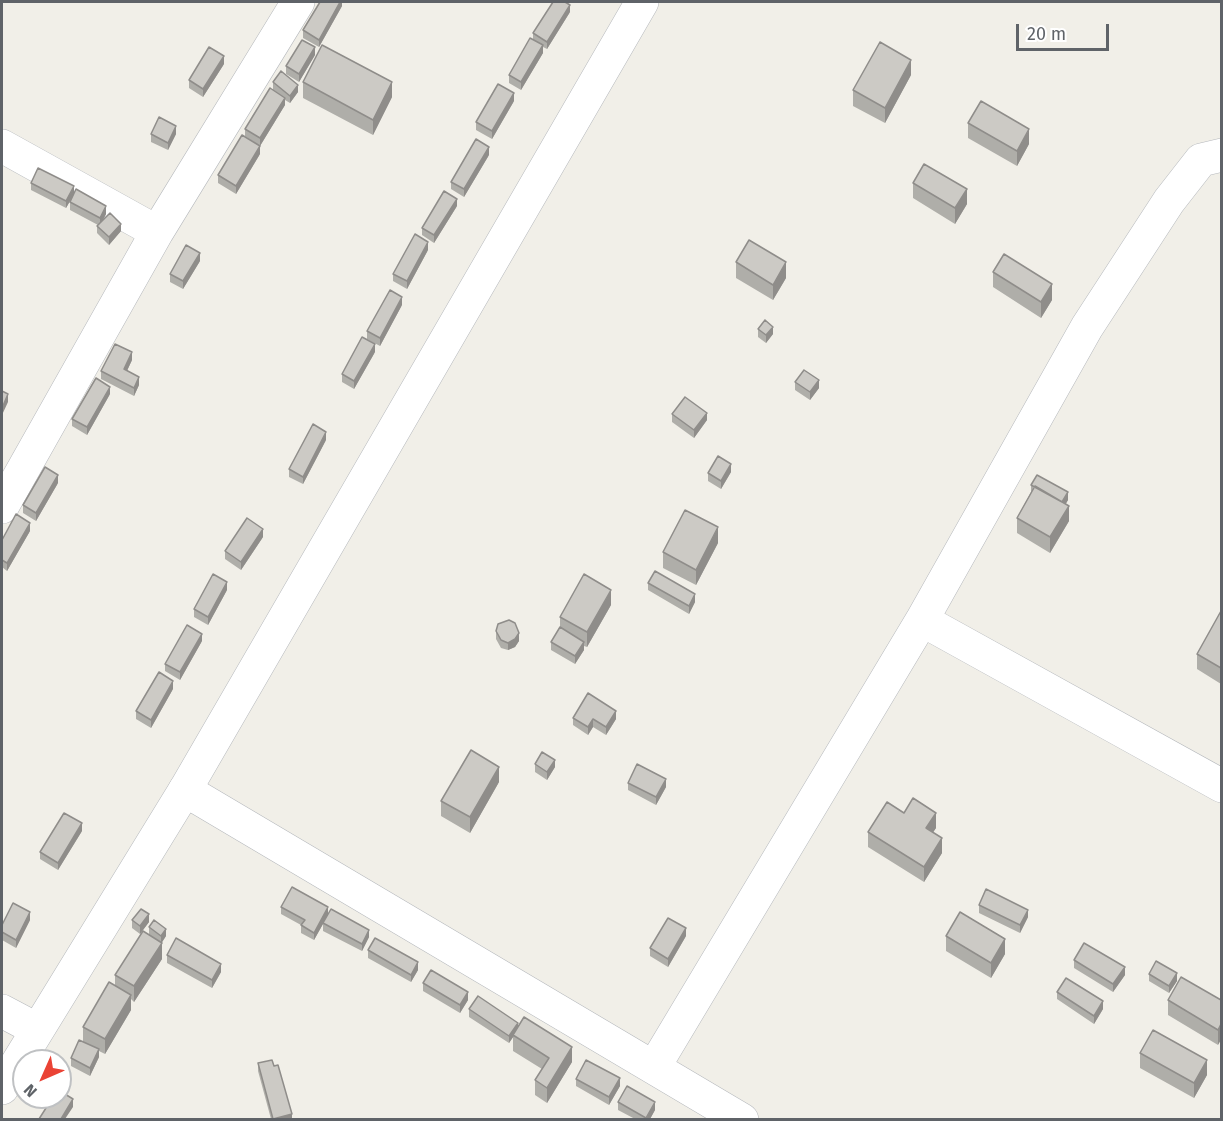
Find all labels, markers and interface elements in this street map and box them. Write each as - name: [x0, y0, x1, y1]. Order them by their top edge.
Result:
- scale bar: [1019, 12, 1112, 50]
- text: 20 m: [1027, 23, 1066, 45]
- north arrow: [12, 1049, 72, 1109]
- text: N: [20, 1080, 41, 1101]

